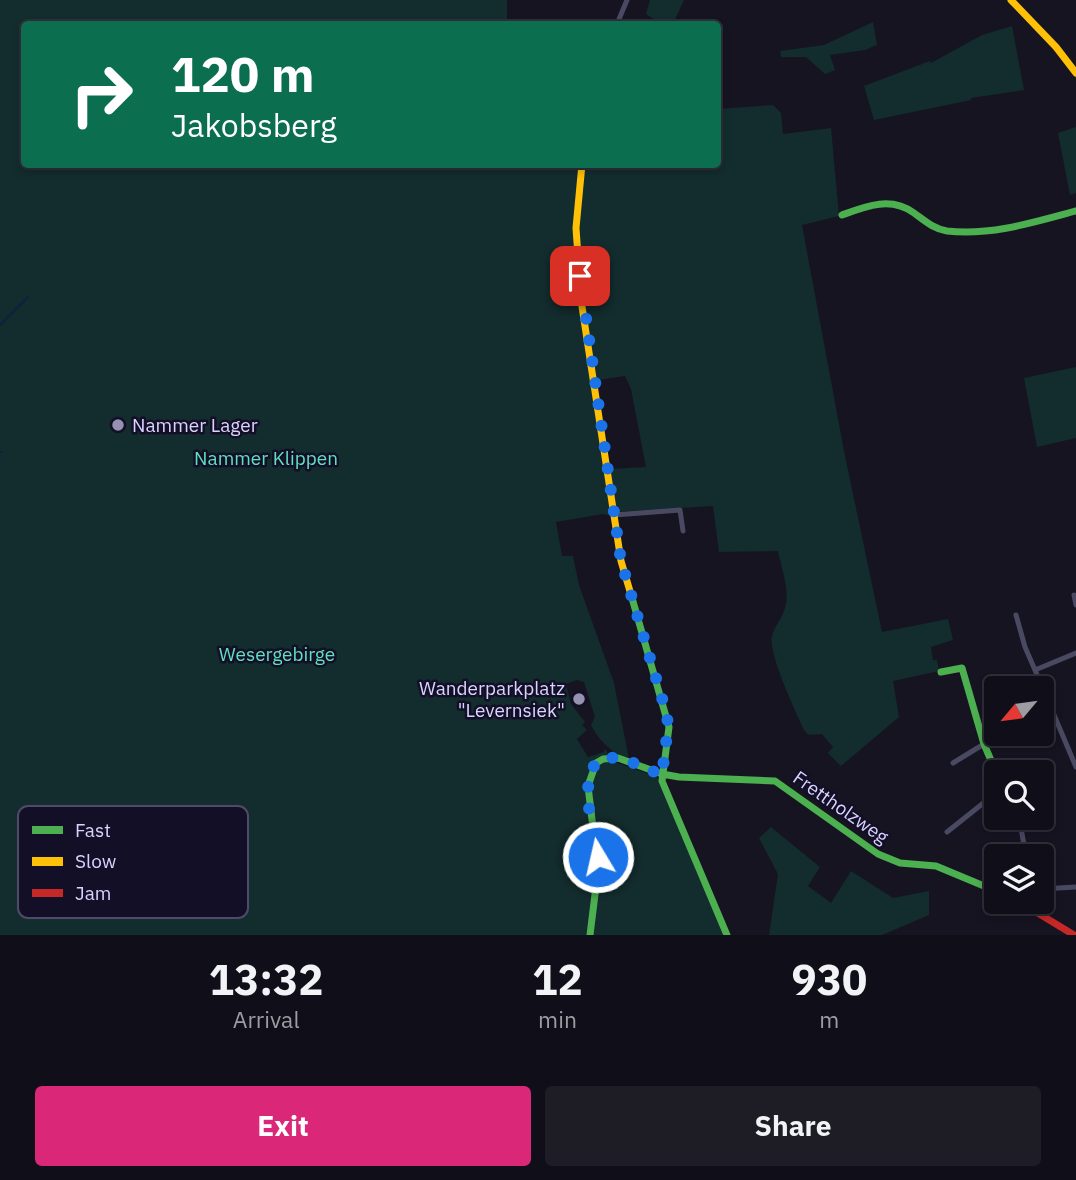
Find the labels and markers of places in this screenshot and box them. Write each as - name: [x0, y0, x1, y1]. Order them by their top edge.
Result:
- pin: [550, 246, 610, 306]
- place label: Nammer Lager: [132, 413, 258, 437]
- marker: Nammer Lager: [110, 417, 126, 433]
- place label: Wanderparkplatz "Levernsiek": [419, 676, 565, 722]
- marker: Wanderparkplatz "Levernsiek": [571, 691, 587, 707]

